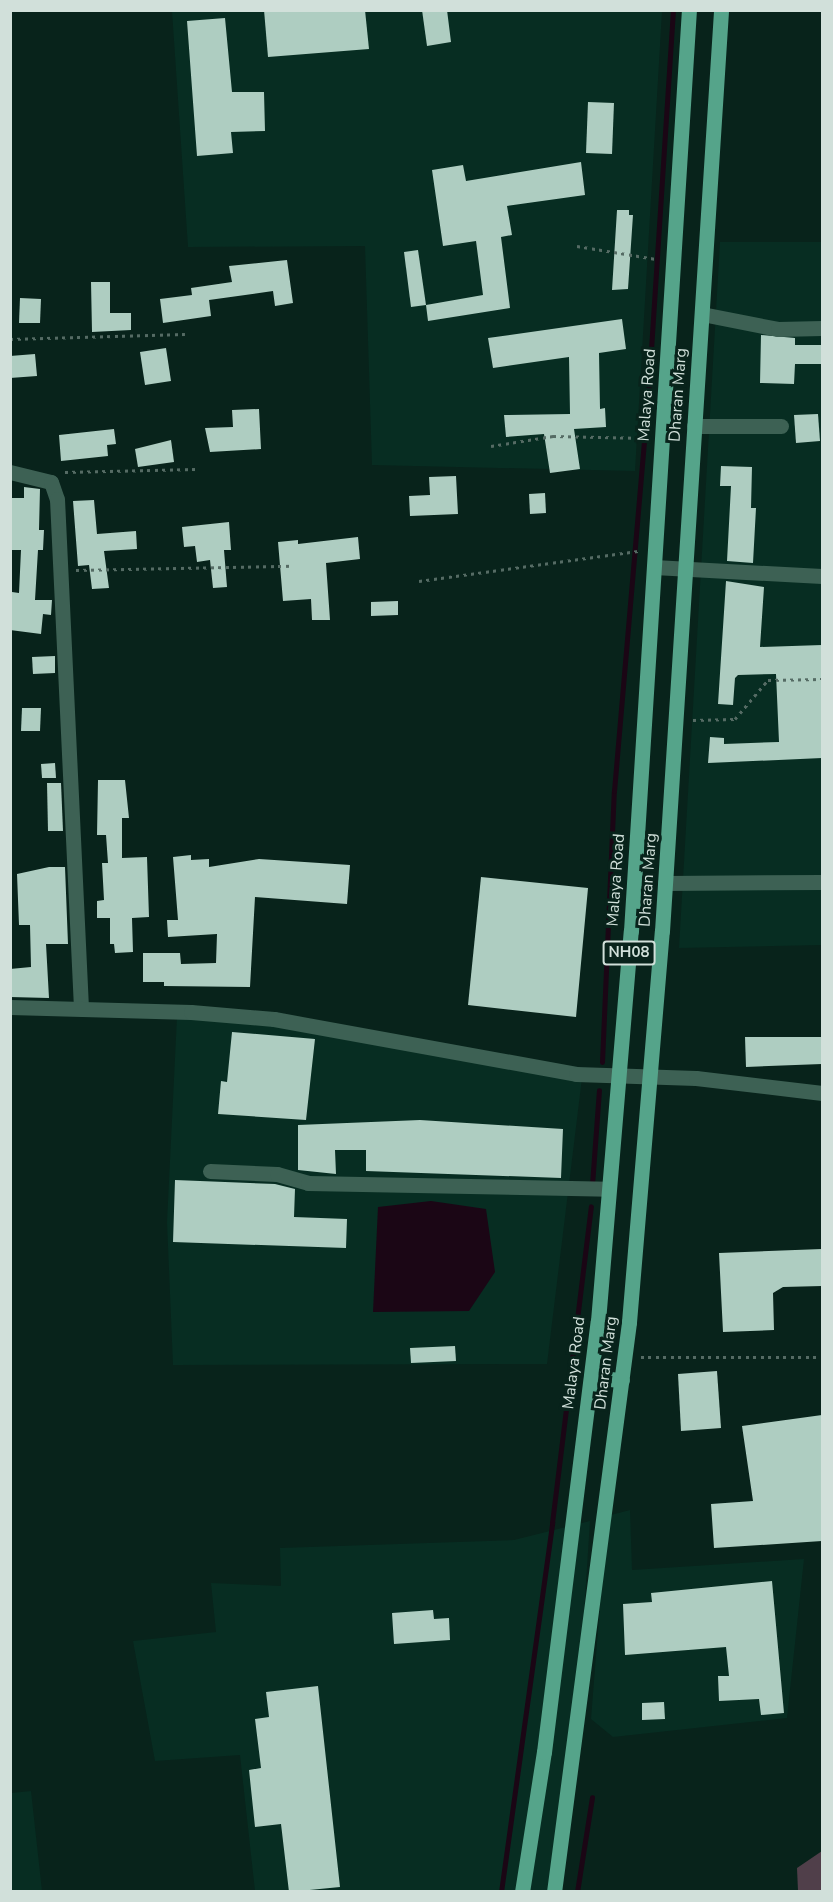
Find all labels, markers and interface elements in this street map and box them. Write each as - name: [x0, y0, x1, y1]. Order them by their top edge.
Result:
- street label: Dharan Marg: [665, 347, 691, 443]
- street label: Malaya Road: [634, 348, 660, 442]
- street label: Dharan Marg: [635, 832, 661, 928]
- street label: Malaya Road: [603, 833, 629, 927]
- road number: NH08: [602, 941, 656, 965]
- street label: Dharan Marg: [591, 1315, 621, 1411]
- street label: Malaya Road: [559, 1316, 589, 1410]

